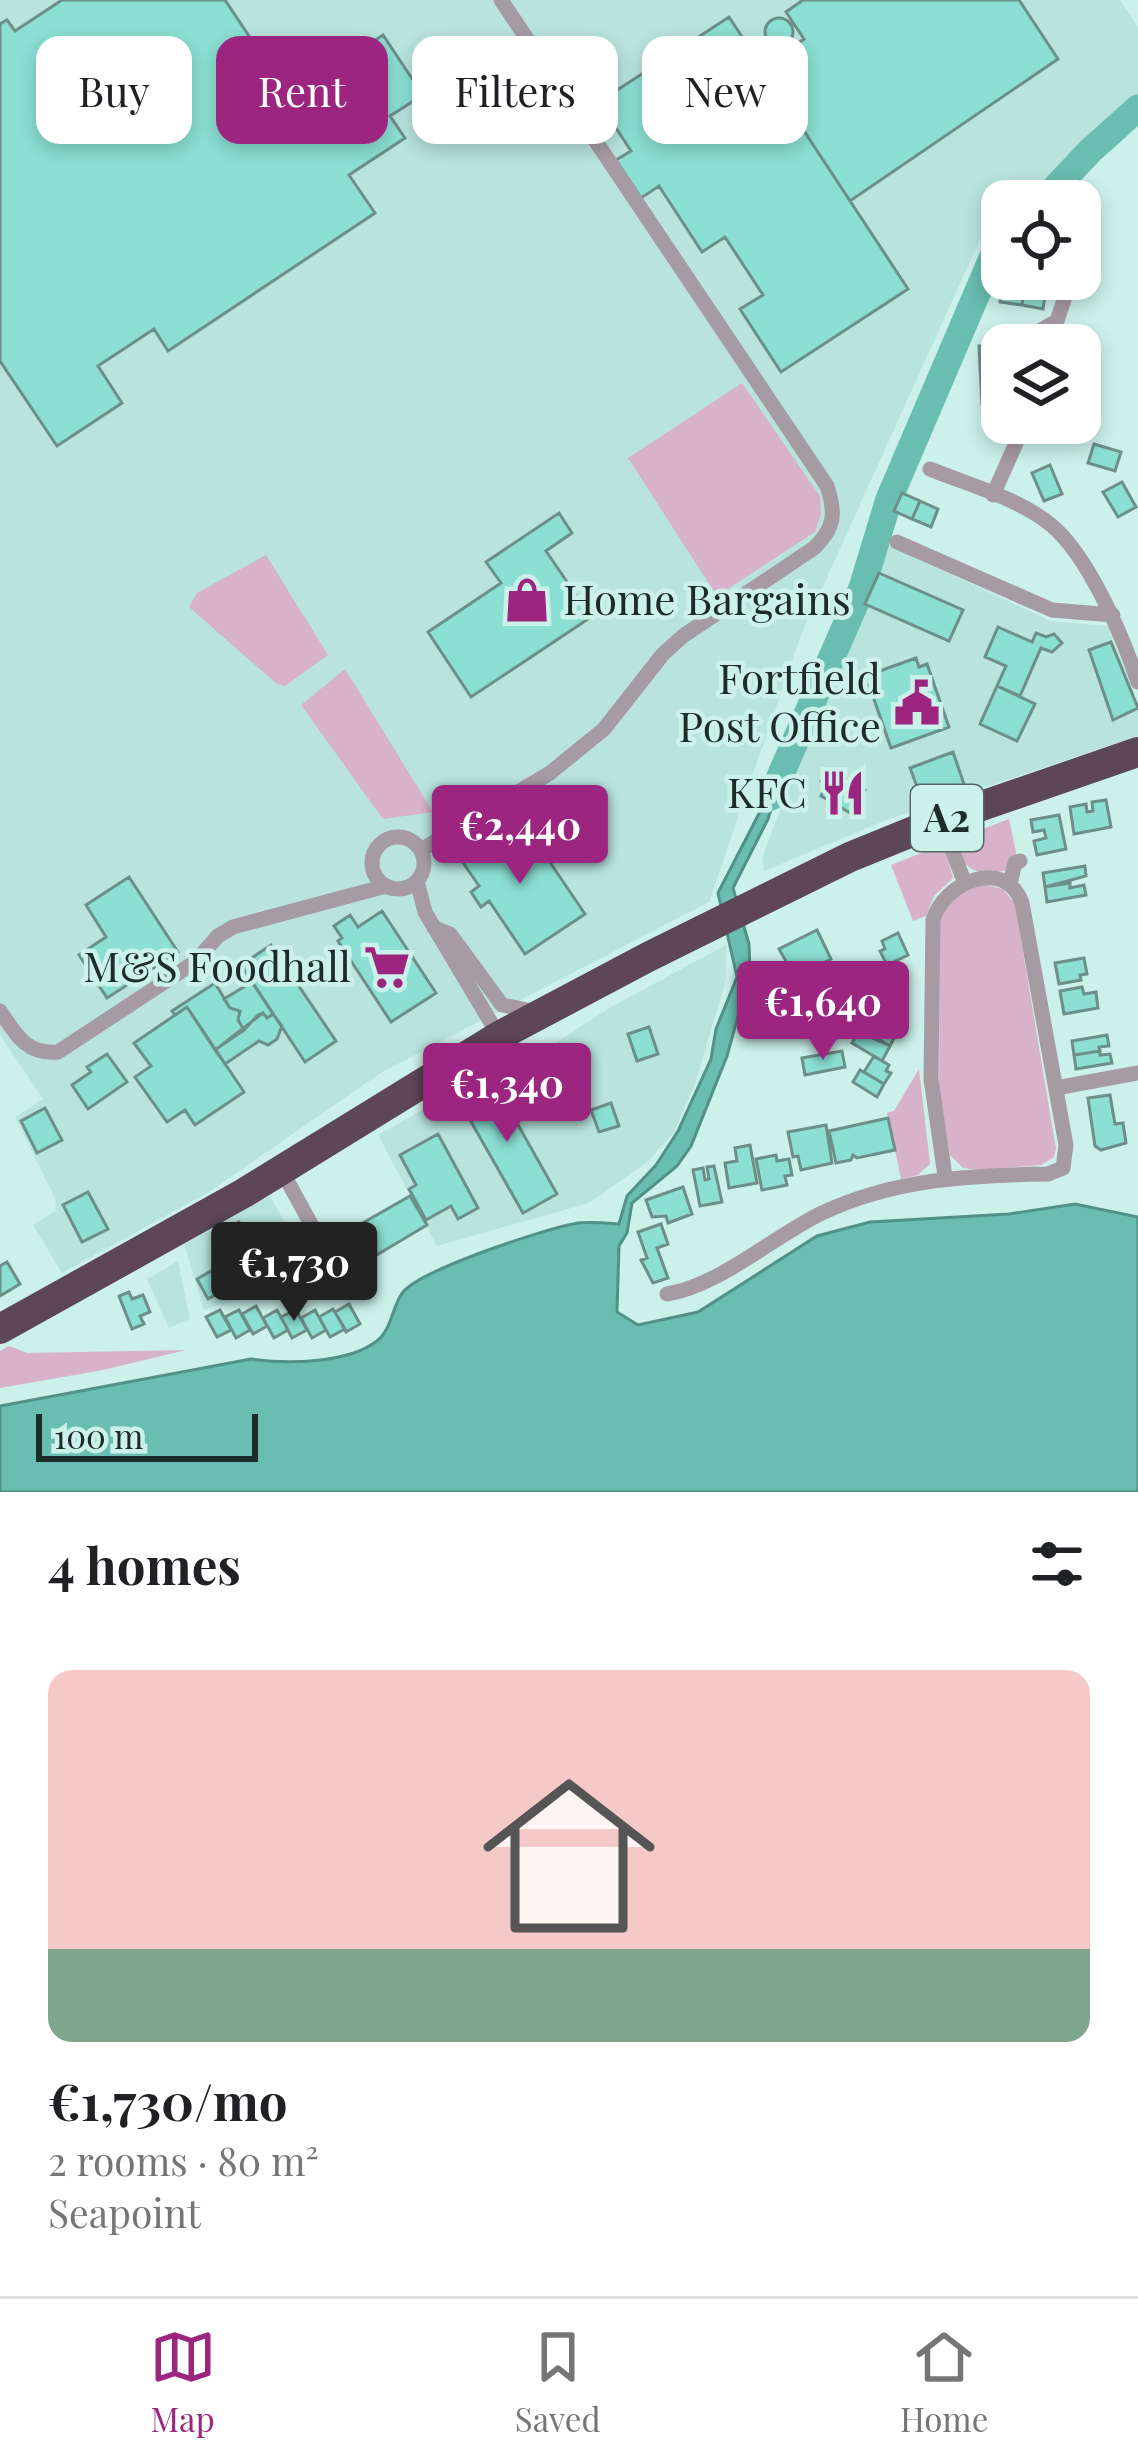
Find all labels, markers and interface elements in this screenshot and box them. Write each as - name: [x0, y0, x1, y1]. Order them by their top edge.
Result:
- chip: Buy: [36, 36, 192, 144]
- chip: Rent: [216, 36, 388, 144]
- chip: Filters: [412, 36, 618, 144]
- chip: New: [642, 36, 808, 144]
- map controls: [981, 180, 1101, 444]
- button: locate: [981, 180, 1101, 300]
- button: layers: [981, 324, 1101, 444]
- place label: Home Bargains: [563, 570, 851, 626]
- shop icon: Home Bargains: [502, 575, 552, 625]
- place label: Fortfield Post Office: [679, 649, 881, 753]
- public building icon: Fortfield Post Office: [892, 678, 942, 728]
- place label: KFC: [727, 763, 807, 819]
- restaurant icon: KFC: [818, 768, 868, 818]
- pin: €2,440: [422, 785, 618, 887]
- road number: A2: [911, 785, 983, 851]
- text: €2,440: [459, 798, 581, 850]
- place label: M&S Foodhall: [83, 937, 351, 993]
- supermarket icon: M&S Foodhall: [362, 942, 412, 992]
- pin: €1,640: [725, 961, 921, 1063]
- text: €1,640: [764, 974, 882, 1026]
- pin: €1,340: [409, 1043, 605, 1145]
- text: €1,340: [450, 1056, 564, 1108]
- pin: €1,730: [196, 1222, 392, 1324]
- text: €1,730: [238, 1235, 350, 1287]
- scale bar: [36, 1408, 258, 1461]
- text: 100 m: [54, 1413, 143, 1457]
- text: 4 homes: [48, 1530, 241, 1598]
- icon: filters: [1024, 1531, 1090, 1597]
- icon: home: [461, 1748, 677, 1964]
- text: €1,730/mo: [48, 2066, 288, 2134]
- text: 2 rooms · 80 m²: [48, 2134, 319, 2186]
- text: Seapoint: [48, 2186, 201, 2238]
- tab: Map: [150, 2324, 216, 2440]
- tab: Saved: [515, 2324, 601, 2440]
- tab: Home: [900, 2324, 988, 2440]

